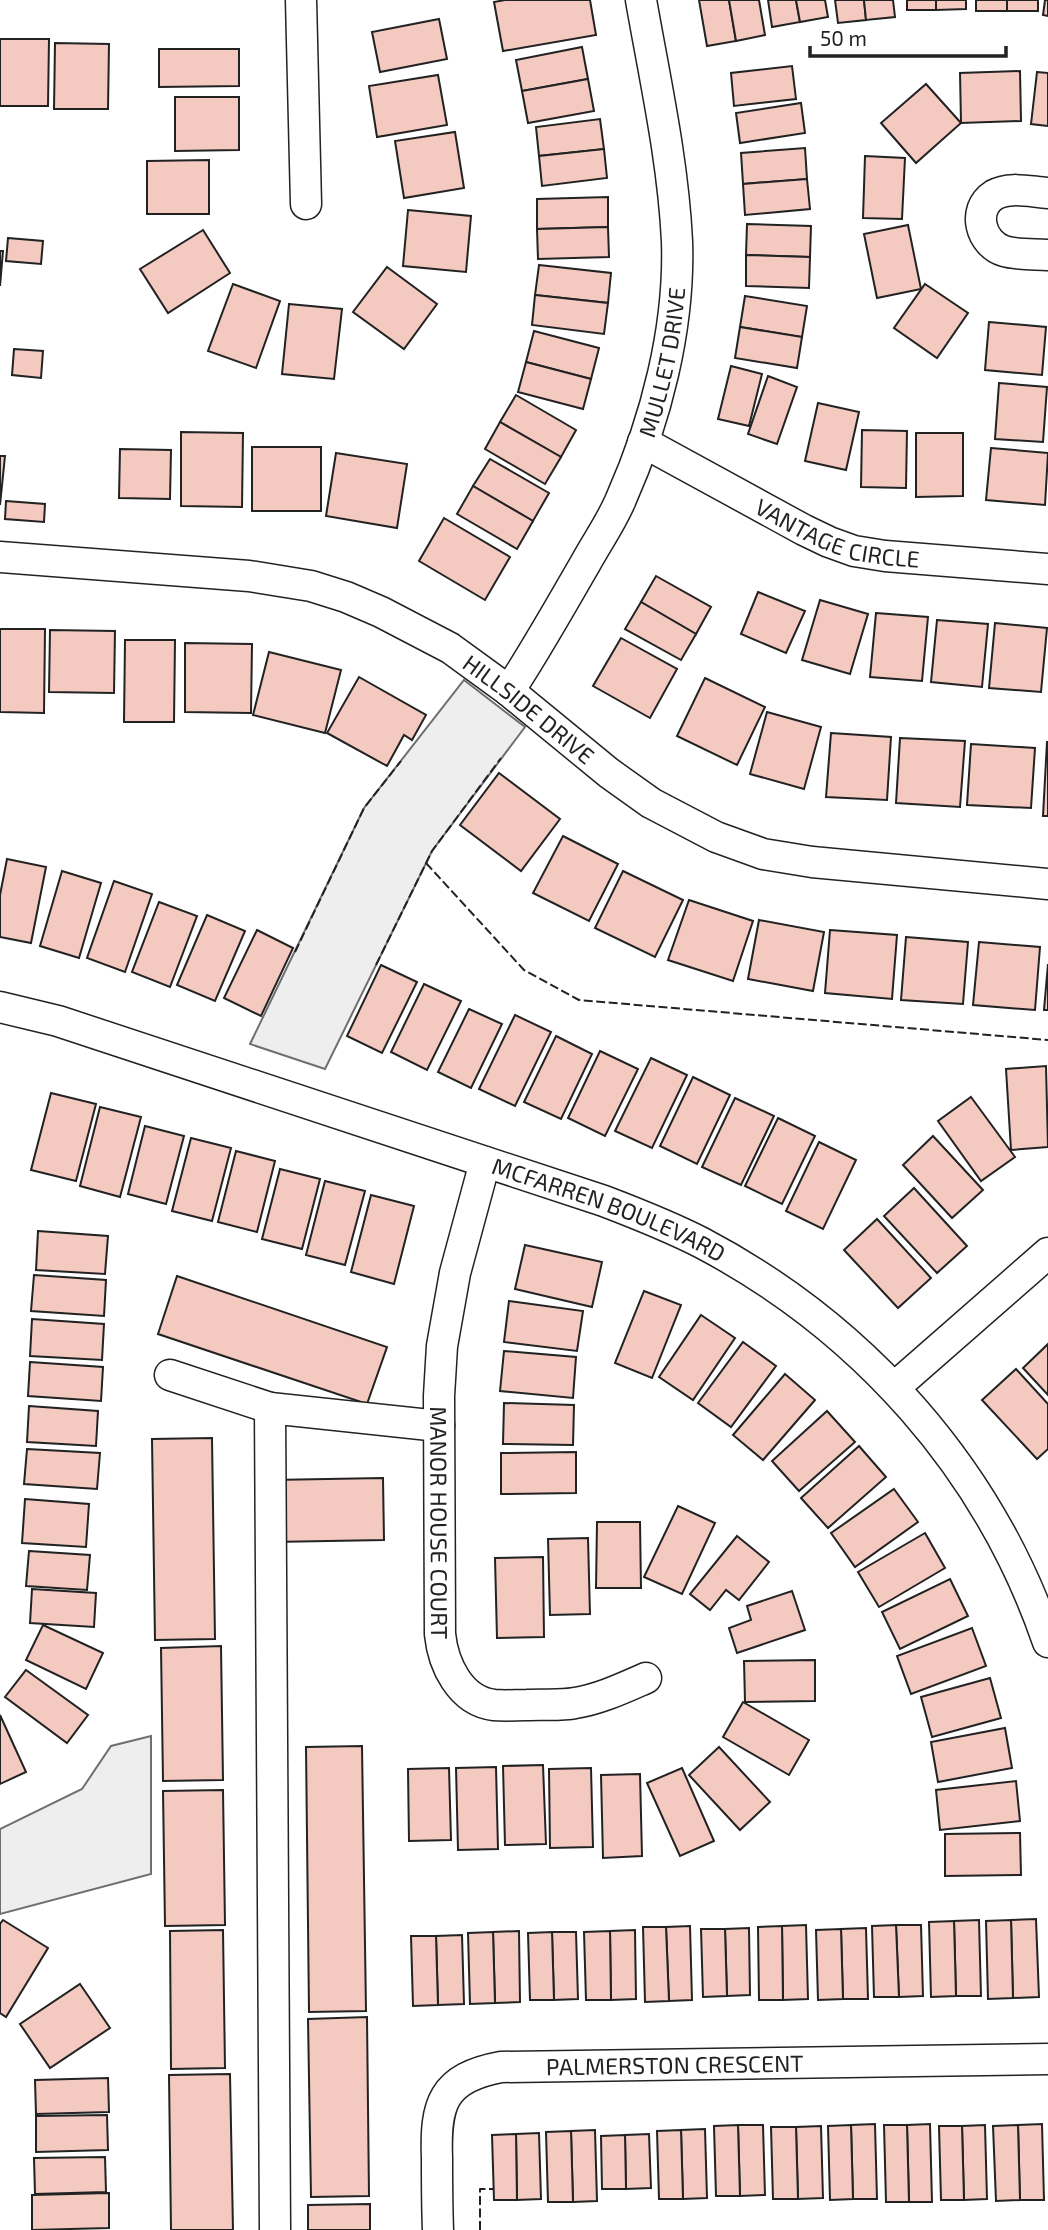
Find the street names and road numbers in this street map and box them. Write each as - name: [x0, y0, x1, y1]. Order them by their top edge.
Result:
- street label: MULLET DRIVE: [632, 286, 690, 441]
- street label: VANTAGE CIRCLE: [750, 492, 921, 573]
- street label: HILLSIDE DRIVE: [458, 648, 600, 770]
- street label: MCFARREN BOULEVARD: [489, 1151, 731, 1267]
- street label: MANOR HOUSE COURT: [425, 1406, 454, 1640]
- street label: PALMERSTON CRESCENT: [546, 2049, 804, 2080]

